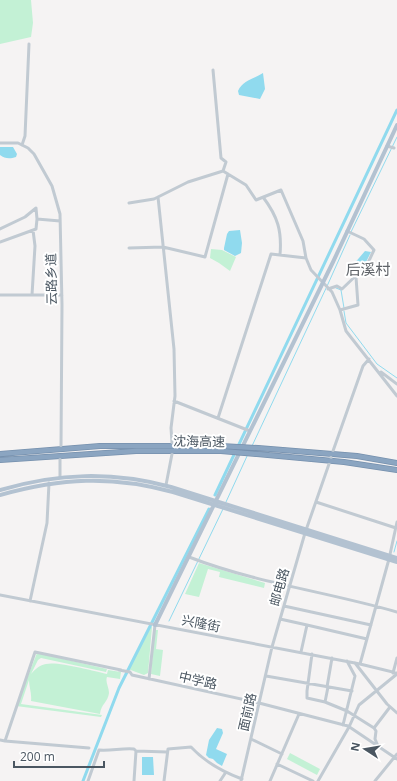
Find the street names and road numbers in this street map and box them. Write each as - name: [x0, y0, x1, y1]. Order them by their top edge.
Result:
- street label: 云路乡道: [42, 253, 60, 305]
- street label: 沈海高速: [173, 432, 225, 450]
- street label: 邮电路: [265, 566, 293, 608]
- street label: 兴隆街: [180, 610, 222, 636]
- street label: 中学路: [177, 667, 219, 693]
- street label: 面前路: [234, 691, 260, 733]

